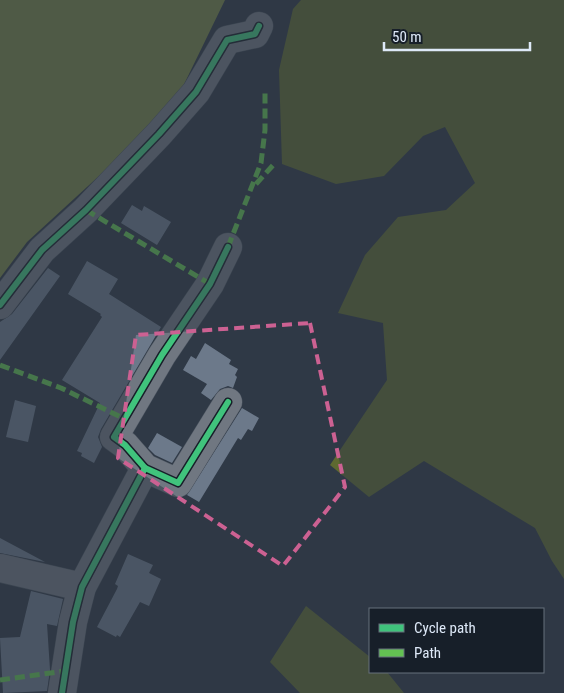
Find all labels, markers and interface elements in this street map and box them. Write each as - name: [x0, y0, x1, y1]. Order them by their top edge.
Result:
- scale bar: [384, 20, 530, 52]
- text: 50 m: [392, 28, 422, 46]
- legend: [369, 608, 544, 673]
- text: Cycle path: [414, 619, 476, 637]
- text: Path: [414, 644, 441, 662]

